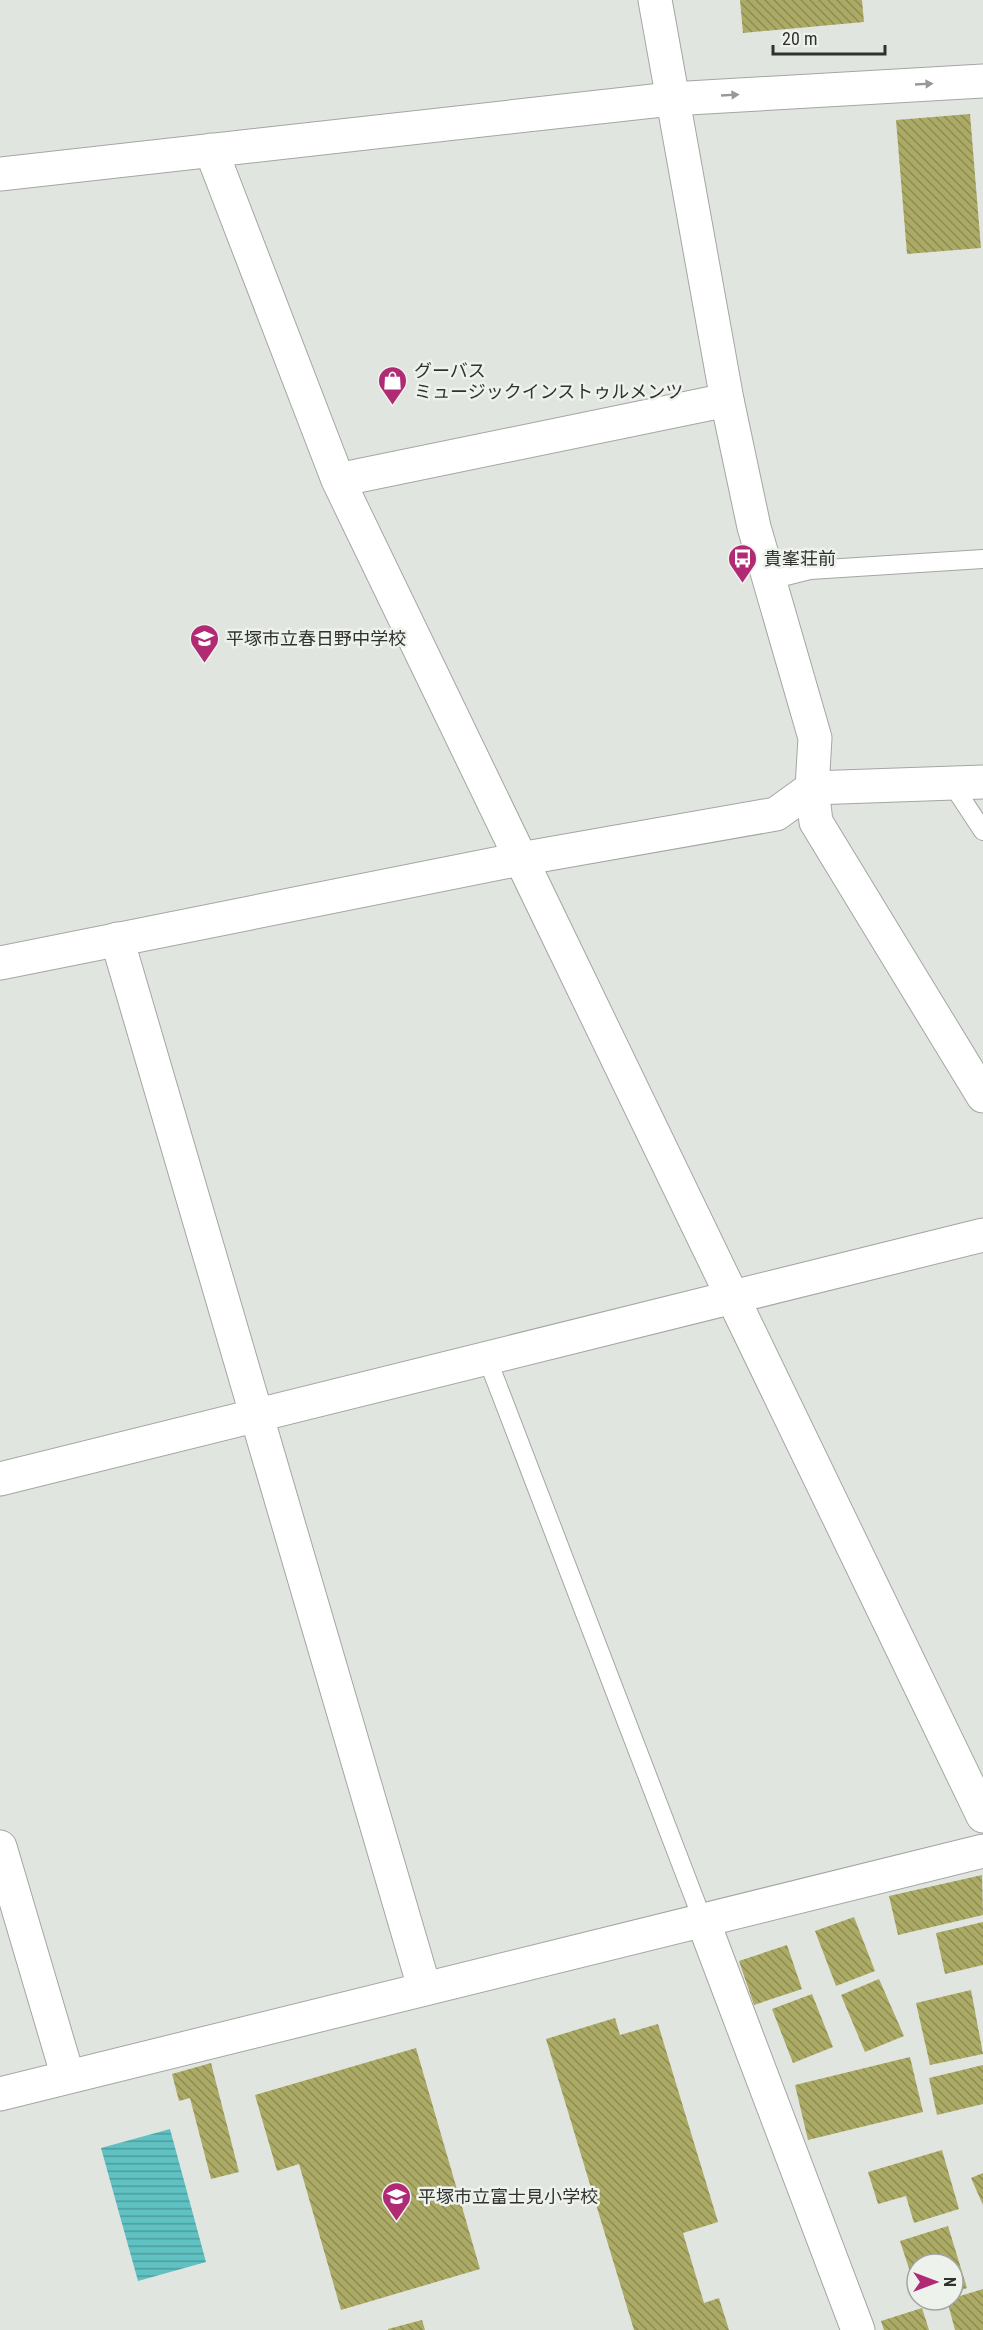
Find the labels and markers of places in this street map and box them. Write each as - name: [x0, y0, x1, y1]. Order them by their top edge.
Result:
- place label: グーバス ミュージックインストゥルメンツ: [414, 360, 683, 402]
- shop icon: グーバス ミュージックインストゥルメンツ: [377, 364, 409, 406]
- bus stop icon: 貴峯荘前: [727, 542, 759, 584]
- place label: 貴峯荘前: [764, 548, 836, 569]
- school or university icon: 平塚市立春日野中学校: [189, 622, 221, 664]
- place label: 平塚市立春日野中学校: [226, 628, 406, 649]
- school or university icon: 平塚市立富士見小学校: [381, 2180, 413, 2222]
- place label: 平塚市立富士見小学校: [418, 2186, 598, 2207]

